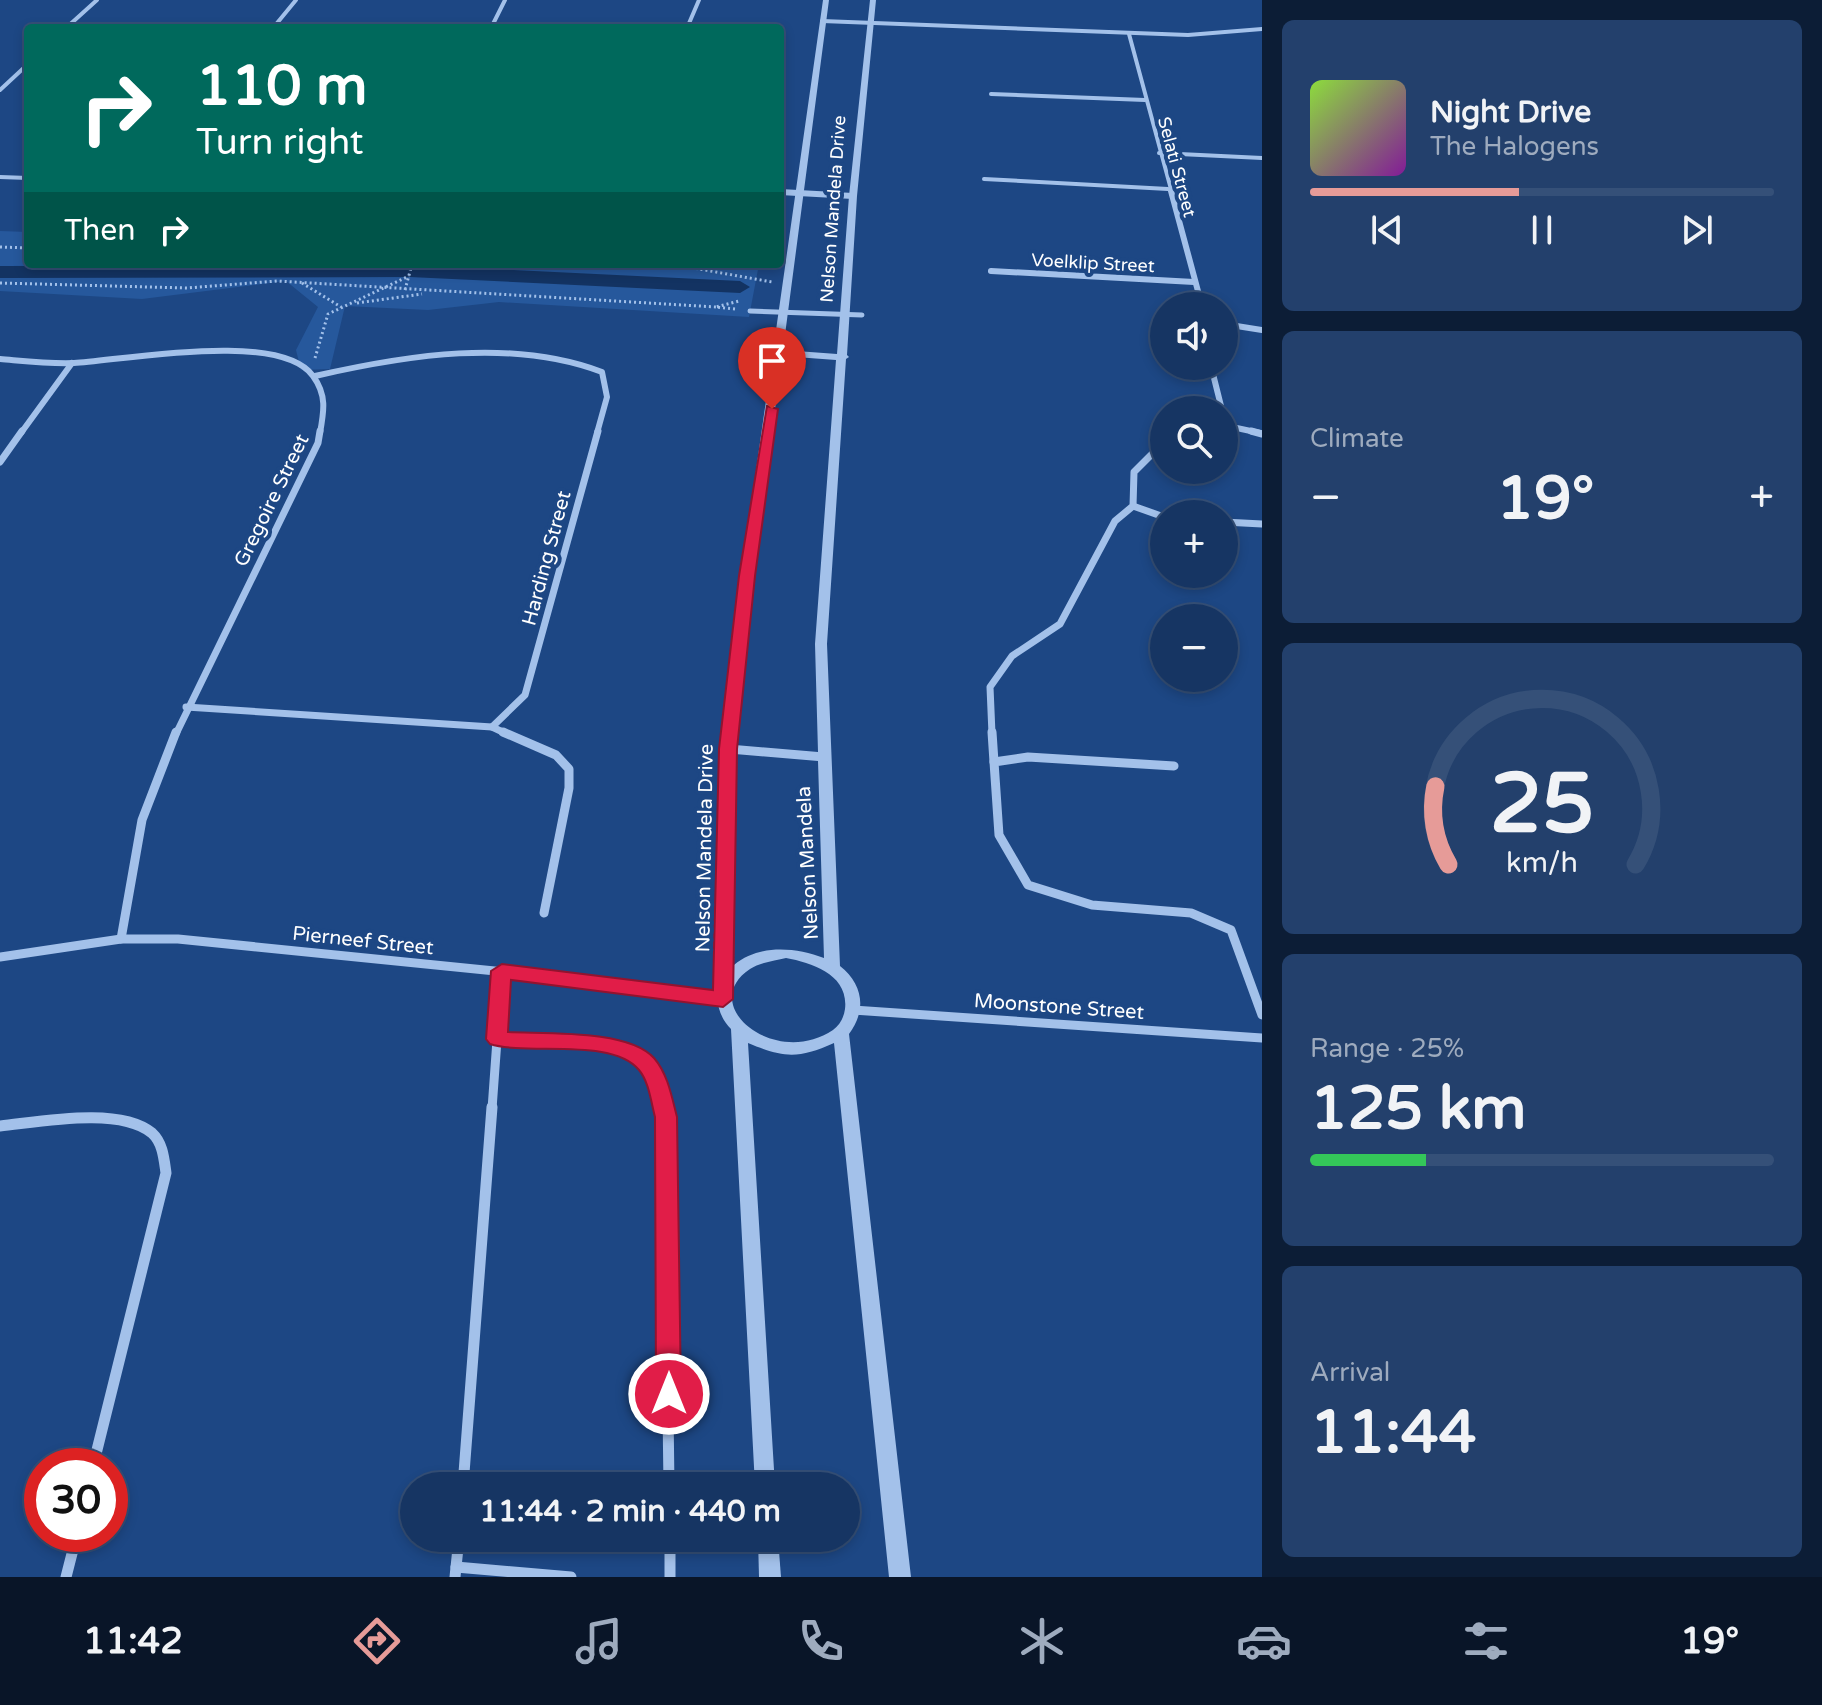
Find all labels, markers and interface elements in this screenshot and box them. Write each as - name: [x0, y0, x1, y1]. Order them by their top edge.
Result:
- text: 110 m: [196, 53, 367, 120]
- icon: right: [64, 56, 168, 160]
- text: Night Drive: [1430, 94, 1591, 131]
- street label: Selati Street: [1153, 114, 1201, 220]
- street label: Nelson Mandela Drive: [815, 115, 851, 303]
- text: Turn right: [196, 121, 363, 164]
- text: The Halogens: [1430, 131, 1599, 162]
- icon: right: [152, 208, 196, 252]
- icon: previous: [1365, 208, 1409, 252]
- icon: pause: [1520, 208, 1564, 252]
- icon: next: [1675, 208, 1719, 252]
- text: Then: [64, 212, 136, 249]
- street label: Voelklip Street: [1031, 249, 1155, 277]
- map controls: [1150, 292, 1238, 692]
- button: sound: [1150, 292, 1238, 380]
- pin: [738, 327, 806, 409]
- icon: arrive: [750, 339, 794, 383]
- button: search: [1150, 396, 1238, 484]
- text: Climate: [1310, 423, 1404, 454]
- street label: Gregoire Street: [229, 430, 315, 571]
- text: 19°: [1496, 463, 1594, 535]
- text: −: [1310, 472, 1341, 525]
- text: +: [1749, 472, 1774, 525]
- street label: Harding Street: [517, 488, 577, 628]
- button: +: [1150, 500, 1238, 588]
- button: −: [1150, 604, 1238, 692]
- street label: Nelson Mandela Drive: [691, 744, 719, 953]
- text: 25: [1490, 754, 1594, 854]
- street label: Nelson Mandela: [792, 785, 824, 941]
- text: km/h: [1506, 846, 1578, 880]
- street label: Pierneef Street: [291, 922, 435, 960]
- street label: Moonstone Street: [973, 989, 1145, 1025]
- text: Range · 25%: [1310, 1033, 1464, 1064]
- text: 125 km: [1310, 1073, 1526, 1145]
- position arrow: [627, 1352, 711, 1436]
- text: Arrival: [1310, 1357, 1390, 1388]
- text: 11:44: [1310, 1397, 1476, 1469]
- speed limit sign: 30: [24, 1448, 128, 1552]
- text: 11:44 · 2 min · 440 m: [479, 1493, 781, 1530]
- icon: directions: [349, 1613, 405, 1669]
- icon: music: [571, 1613, 627, 1669]
- icon: phone: [793, 1613, 849, 1669]
- icon: climate: [1014, 1613, 1070, 1669]
- icon: car: [1236, 1613, 1292, 1669]
- icon: filters: [1458, 1613, 1514, 1669]
- text: 11:42: [83, 1620, 183, 1663]
- text: 19°: [1680, 1620, 1739, 1663]

